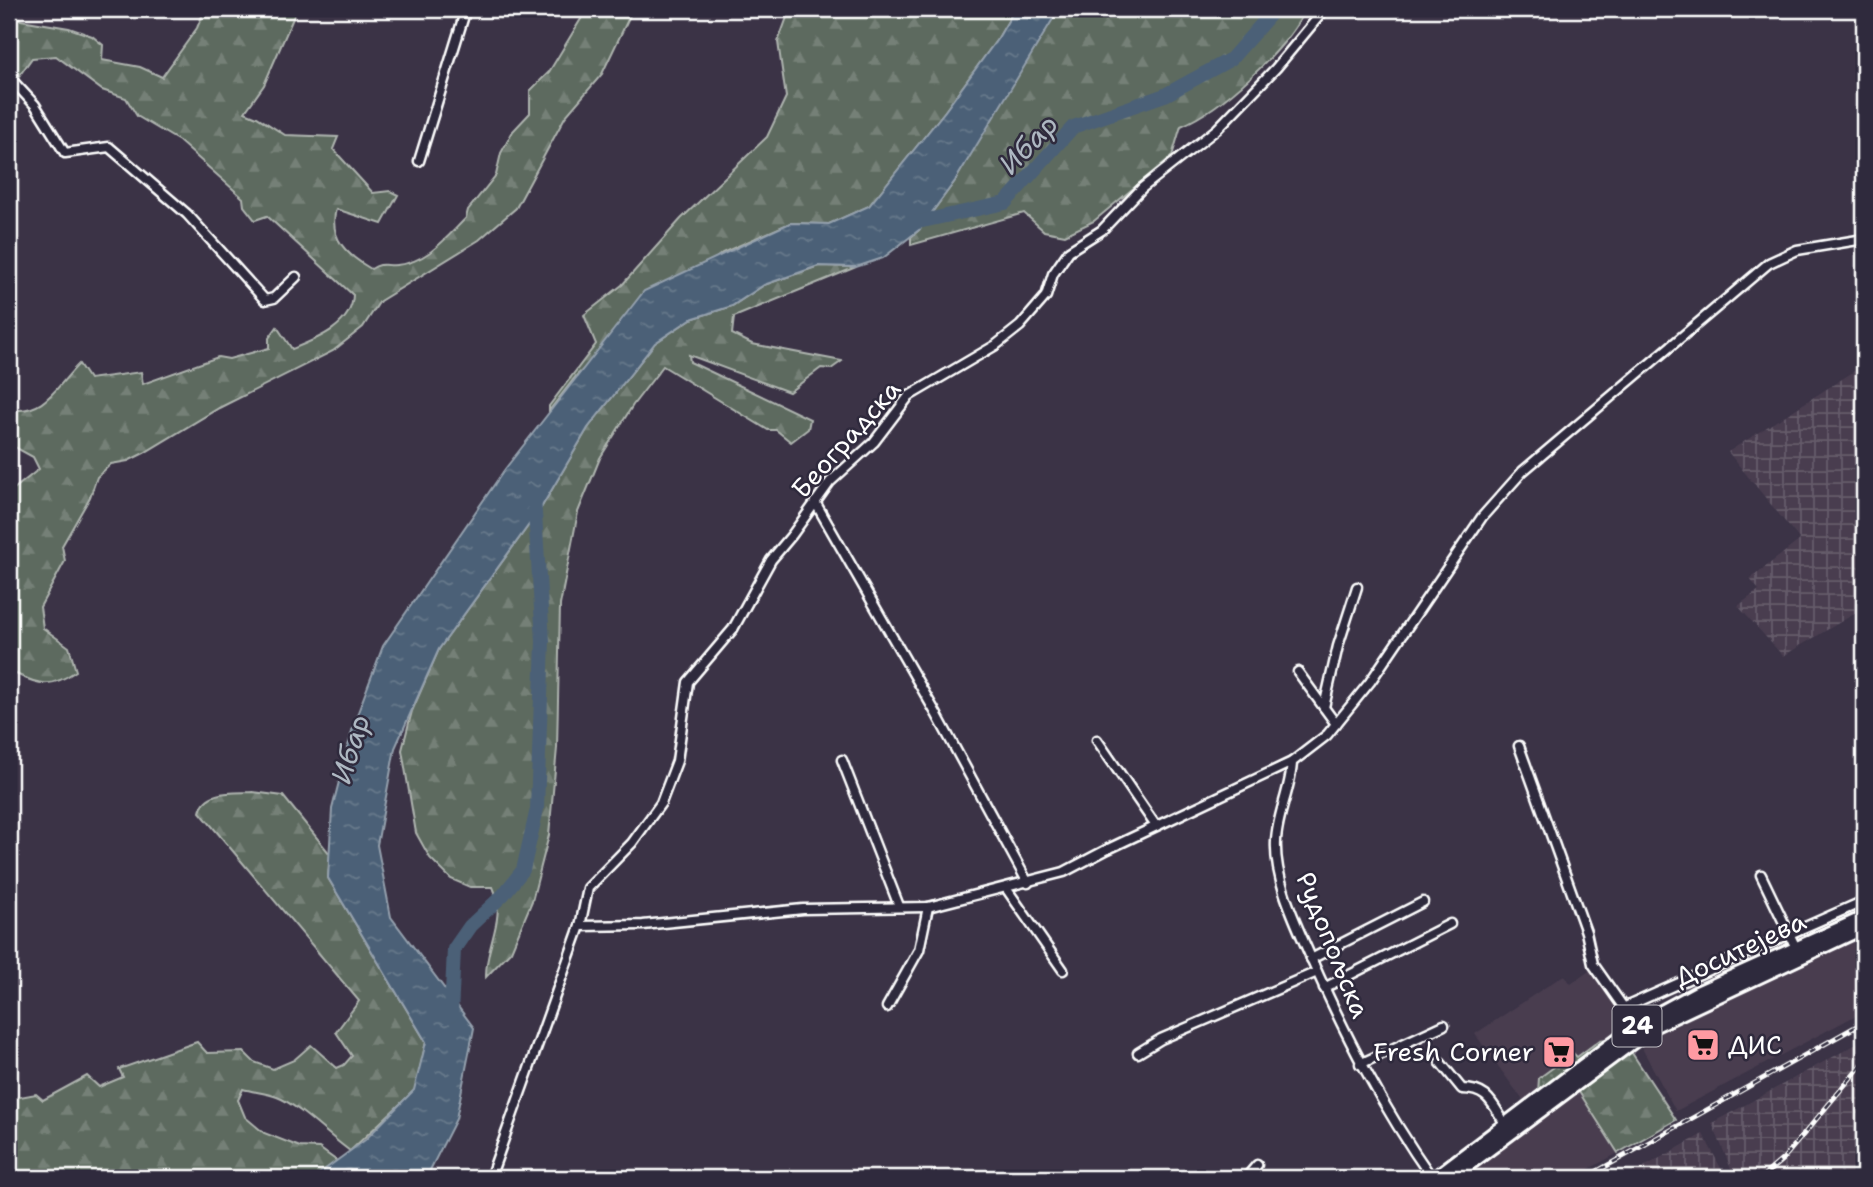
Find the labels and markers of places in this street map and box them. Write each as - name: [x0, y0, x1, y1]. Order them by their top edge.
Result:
- supermarket icon: ДИС: [1684, 1026, 1722, 1064]
- place label: ДИС: [1728, 1027, 1782, 1062]
- supermarket icon: Fresh Corner: [1540, 1033, 1578, 1071]
- place label: Fresh Corner: [1373, 1034, 1534, 1069]

